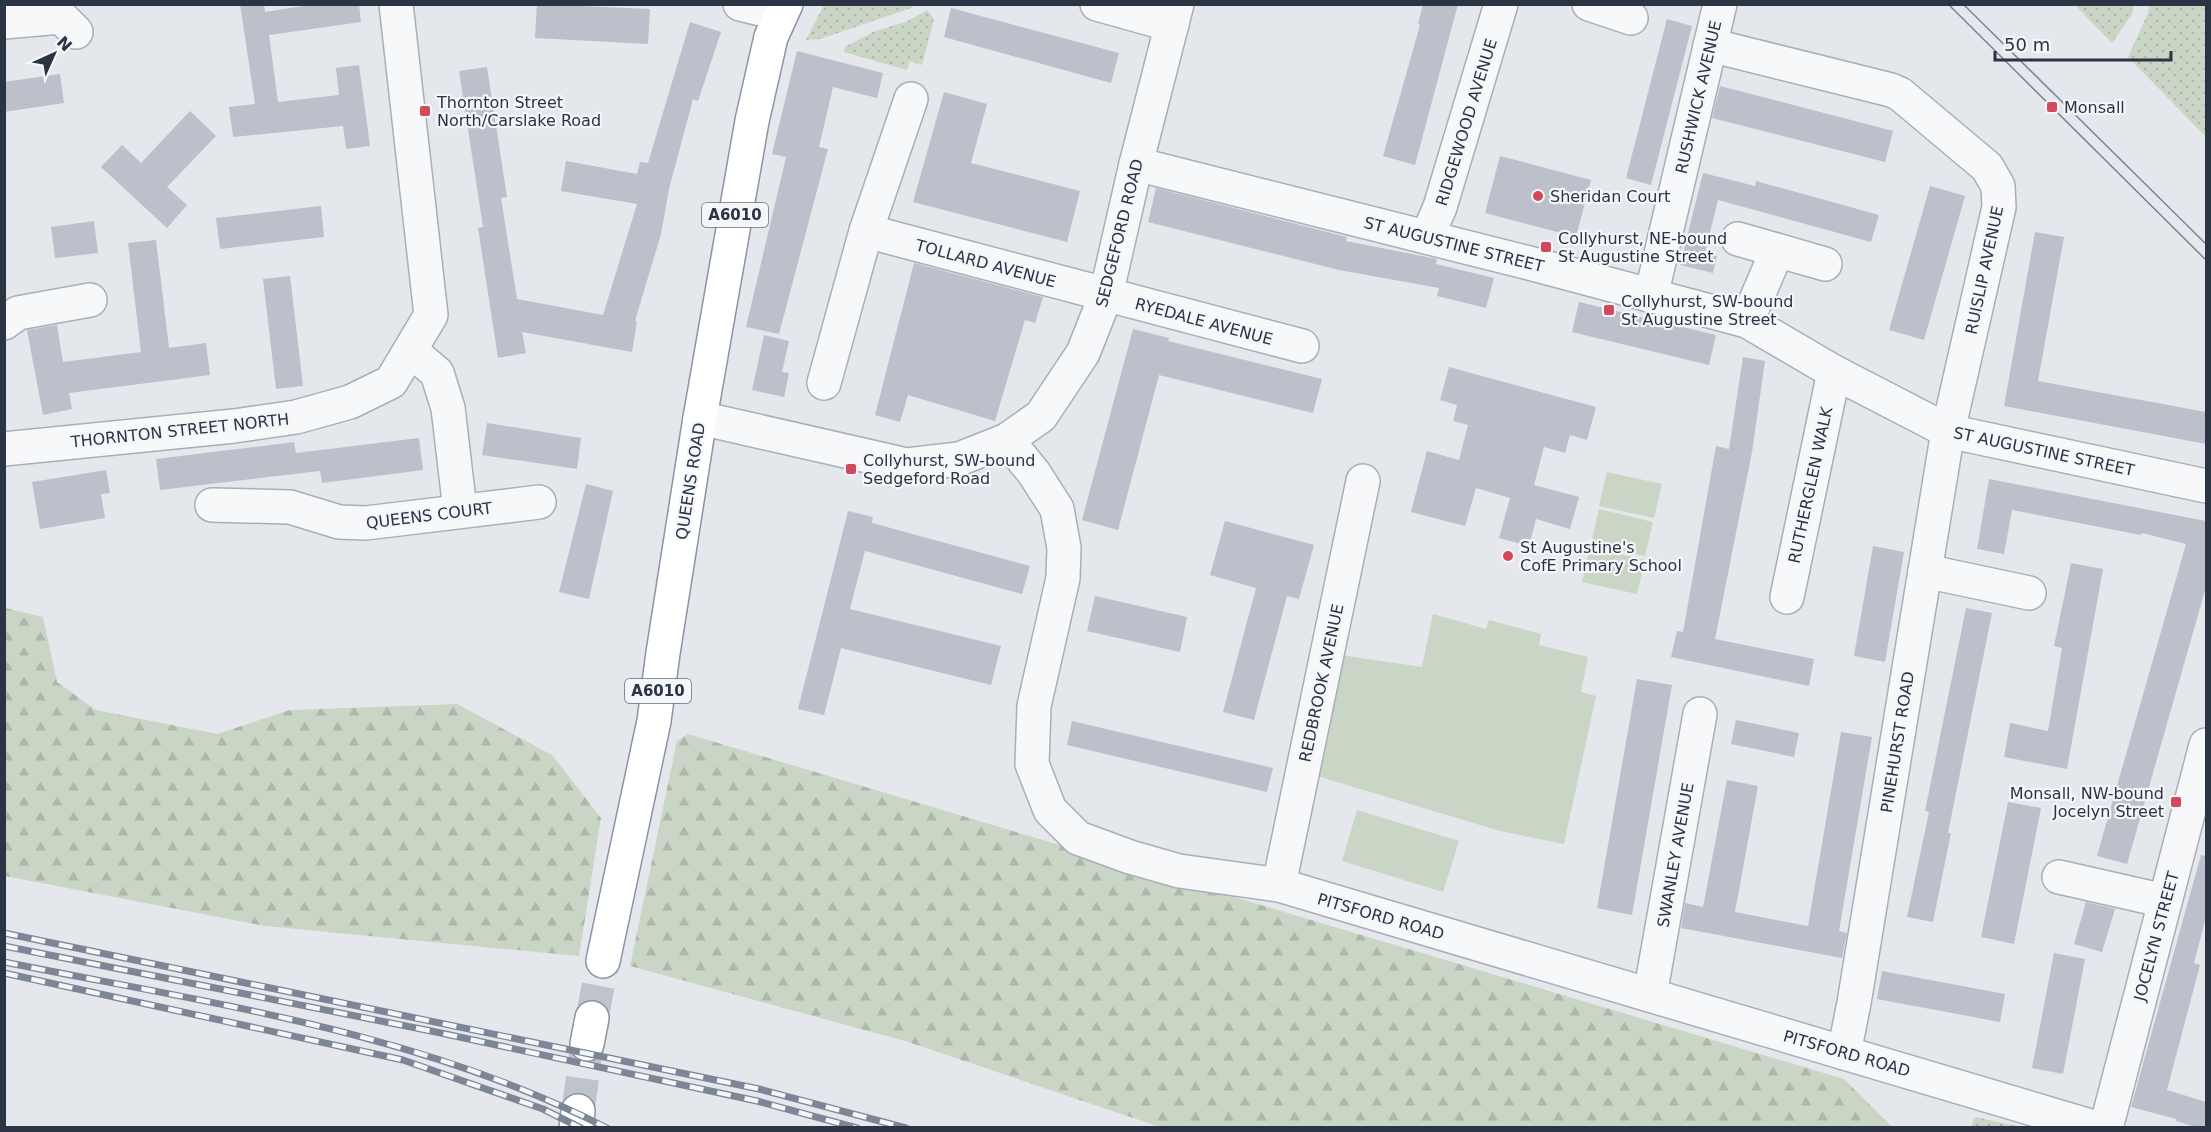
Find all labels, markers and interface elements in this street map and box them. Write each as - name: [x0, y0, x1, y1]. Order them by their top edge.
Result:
- street label: RUSHWICK AVENUE: [1672, 18, 1725, 176]
- north arrow: [24, 24, 84, 84]
- scale bar: [1995, 24, 2170, 62]
- text: N: [53, 32, 76, 55]
- text: 50 m: [2004, 34, 2050, 55]
- street label: RIDGEWOOD AVENUE: [1432, 36, 1501, 208]
- place label: Thornton Street North/Carslake Road: [436, 93, 601, 130]
- place label: Monsall: [2064, 98, 2125, 117]
- marker: Monsall: [2045, 100, 2059, 114]
- marker: Thornton Street North/Carslake Road: [418, 104, 432, 118]
- street label: SEDGEFORD ROAD: [1092, 157, 1147, 309]
- place label: Sheridan Court: [1550, 187, 1670, 206]
- marker: Sheridan Court: [1531, 189, 1545, 203]
- road number: A6010: [702, 203, 768, 227]
- street label: RUISLIP AVENUE: [1962, 204, 2007, 336]
- street label: ST AUGUSTINE STREET: [1362, 213, 1546, 276]
- place label: Collyhurst, NE-bound St Augustine Street: [1558, 229, 1727, 266]
- street label: TOLLARD AVENUE: [913, 235, 1058, 291]
- marker: Collyhurst, NE-bound St Augustine Street: [1539, 240, 1553, 254]
- place label: Collyhurst, SW-bound St Augustine Street: [1621, 292, 1793, 329]
- street label: RYEDALE AVENUE: [1133, 294, 1275, 349]
- marker: Collyhurst, SW-bound St Augustine Street: [1602, 303, 1616, 317]
- street label: RUTHERGLEN WALK: [1785, 405, 1836, 565]
- street label: THORNTON STREET NORTH: [69, 410, 290, 452]
- street label: QUEENS ROAD: [672, 421, 709, 541]
- street label: ST AUGUSTINE STREET: [1952, 423, 2136, 480]
- place label: Collyhurst, SW-bound Sedgeford Road: [863, 451, 1035, 488]
- marker: Collyhurst, SW-bound Sedgeford Road: [844, 462, 858, 476]
- street label: QUEENS COURT: [365, 498, 493, 533]
- place label: St Augustine's CofE Primary School: [1520, 538, 1682, 575]
- marker: St Augustine's CofE Primary School: [1501, 549, 1515, 563]
- street label: REDBROOK AVENUE: [1295, 602, 1348, 764]
- street label: PINEHURST ROAD: [1877, 670, 1918, 814]
- road number: A6010: [625, 679, 691, 703]
- street label: SWANLEY AVENUE: [1653, 781, 1698, 929]
- place label: Monsall, NW-bound Jocelyn Street: [2010, 784, 2164, 821]
- marker: Monsall, NW-bound Jocelyn Street: [2169, 795, 2183, 809]
- street label: JOCELYN STREET: [2130, 869, 2183, 1004]
- street label: PITSFORD ROAD: [1315, 889, 1447, 944]
- street label: PITSFORD ROAD: [1781, 1026, 1913, 1081]

